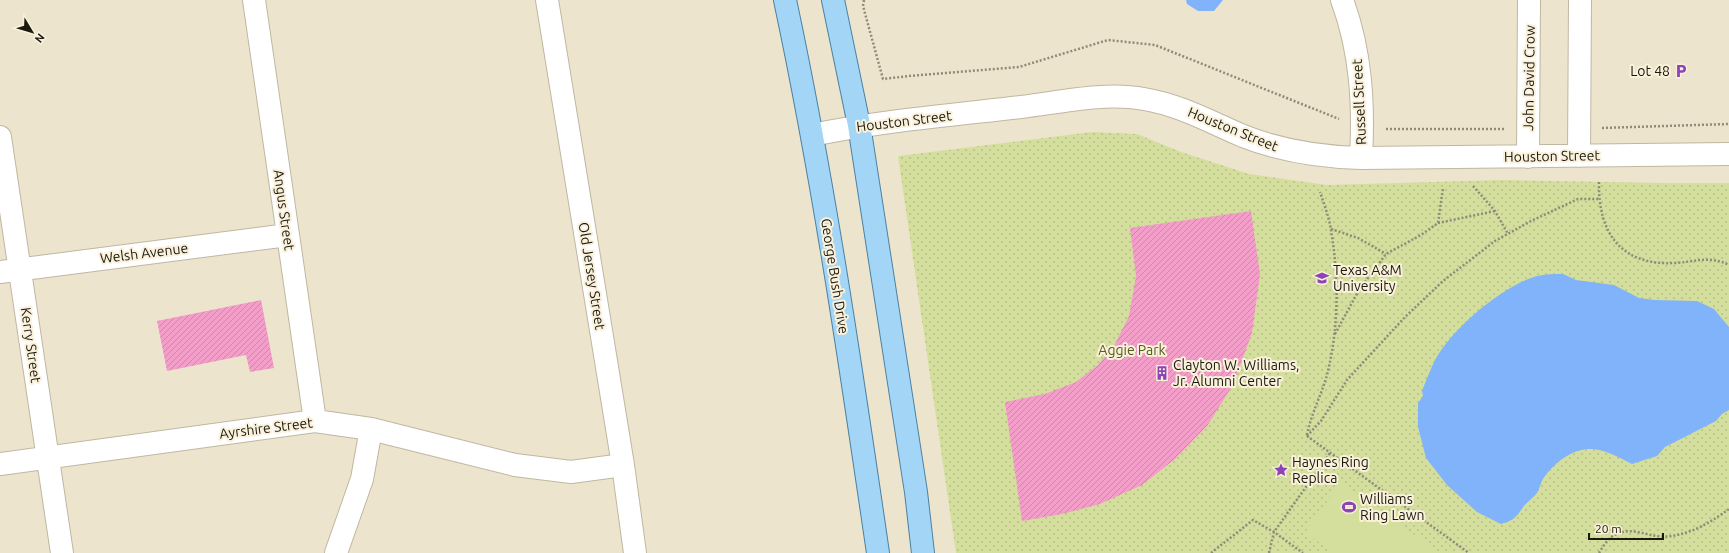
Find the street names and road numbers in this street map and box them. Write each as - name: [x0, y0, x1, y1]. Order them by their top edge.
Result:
- street label: John David Crow: [1520, 25, 1538, 131]
- street label: Russell Street: [1349, 58, 1369, 145]
- street label: Houston Street: [1186, 104, 1281, 155]
- street label: Houston Street: [855, 107, 953, 135]
- street label: Houston Street: [1504, 147, 1601, 165]
- street label: Angus Street: [270, 169, 298, 252]
- street label: George Bush Drive: [818, 217, 852, 335]
- street label: Old Jersey Street: [576, 221, 608, 331]
- street label: Welsh Avenue: [99, 240, 189, 266]
- street label: Kerry Street: [18, 306, 44, 384]
- street label: Ayrshire Street: [218, 414, 314, 442]

